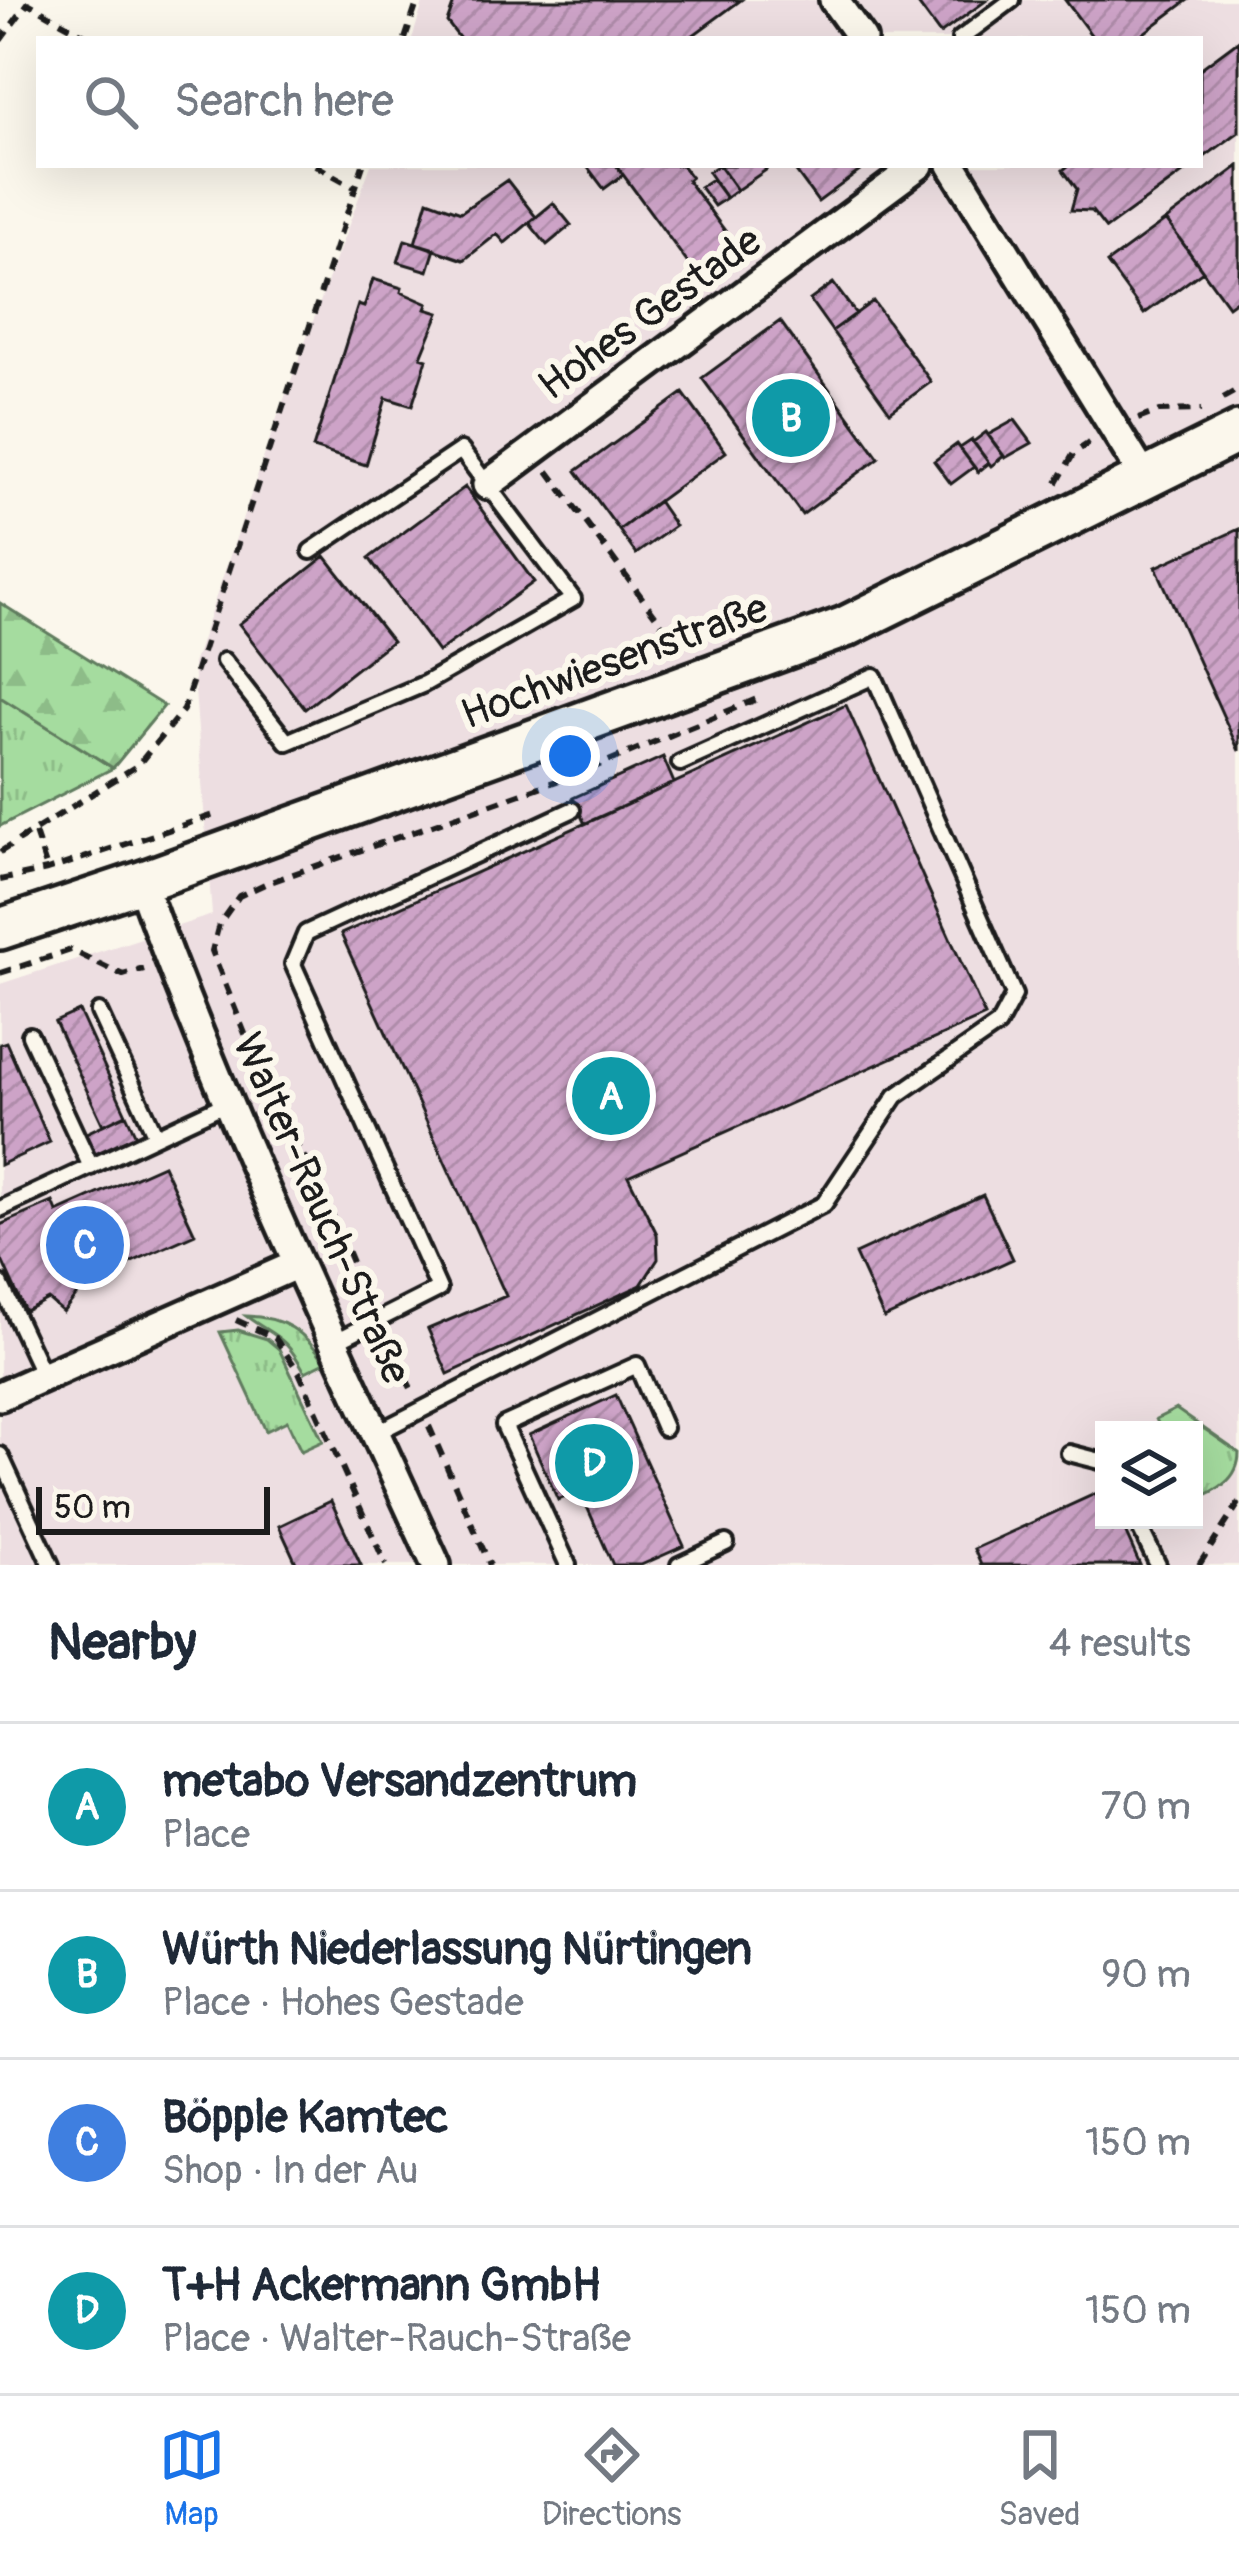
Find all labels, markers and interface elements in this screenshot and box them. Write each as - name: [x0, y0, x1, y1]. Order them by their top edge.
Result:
- search box: [36, 36, 1203, 168]
- icon: search: [78, 69, 144, 135]
- text: Search here: [174, 74, 394, 130]
- street label: Hohes Gestade: [529, 215, 772, 412]
- pin: B: [752, 373, 830, 463]
- street label: Hochwiesenstraße: [454, 582, 775, 741]
- your location: [540, 726, 600, 786]
- street label: Walter-Rauch-Straße: [220, 1025, 422, 1393]
- pin: A: [572, 1051, 650, 1141]
- pin: C: [46, 1200, 124, 1290]
- pin: D: [555, 1418, 633, 1508]
- map controls: [1095, 1421, 1203, 1529]
- button: layers: [1095, 1421, 1203, 1529]
- scale bar: [36, 1481, 270, 1534]
- text: 50 m: [54, 1487, 131, 1528]
- text: Nearby: [48, 1611, 196, 1675]
- text: 4 results: [1049, 1619, 1191, 1668]
- text: metabo Versandzentrum: [162, 1754, 637, 1810]
- text: A: [74, 1782, 100, 1831]
- text: 70 m: [1101, 1782, 1191, 1831]
- text: Place: [162, 1810, 250, 1859]
- text: Würth Niederlassung Nürtingen: [162, 1922, 752, 1978]
- text: B: [76, 1950, 98, 1999]
- text: 90 m: [1101, 1950, 1191, 1999]
- text: Place · Hohes Gestade: [162, 1978, 524, 2027]
- text: Böpple Kamtec: [162, 2090, 448, 2146]
- text: C: [75, 2118, 99, 2167]
- text: 150 m: [1085, 2118, 1191, 2167]
- text: Shop · In der Au: [162, 2146, 418, 2195]
- text: T+H Ackermann GmbH: [162, 2258, 600, 2314]
- text: D: [75, 2286, 99, 2335]
- text: 150 m: [1085, 2286, 1191, 2335]
- text: Place · Walter-Rauch-Straße: [162, 2314, 631, 2363]
- tab: Map: [159, 2422, 225, 2535]
- tab: Directions: [542, 2422, 682, 2535]
- tab: Saved: [999, 2422, 1080, 2535]

